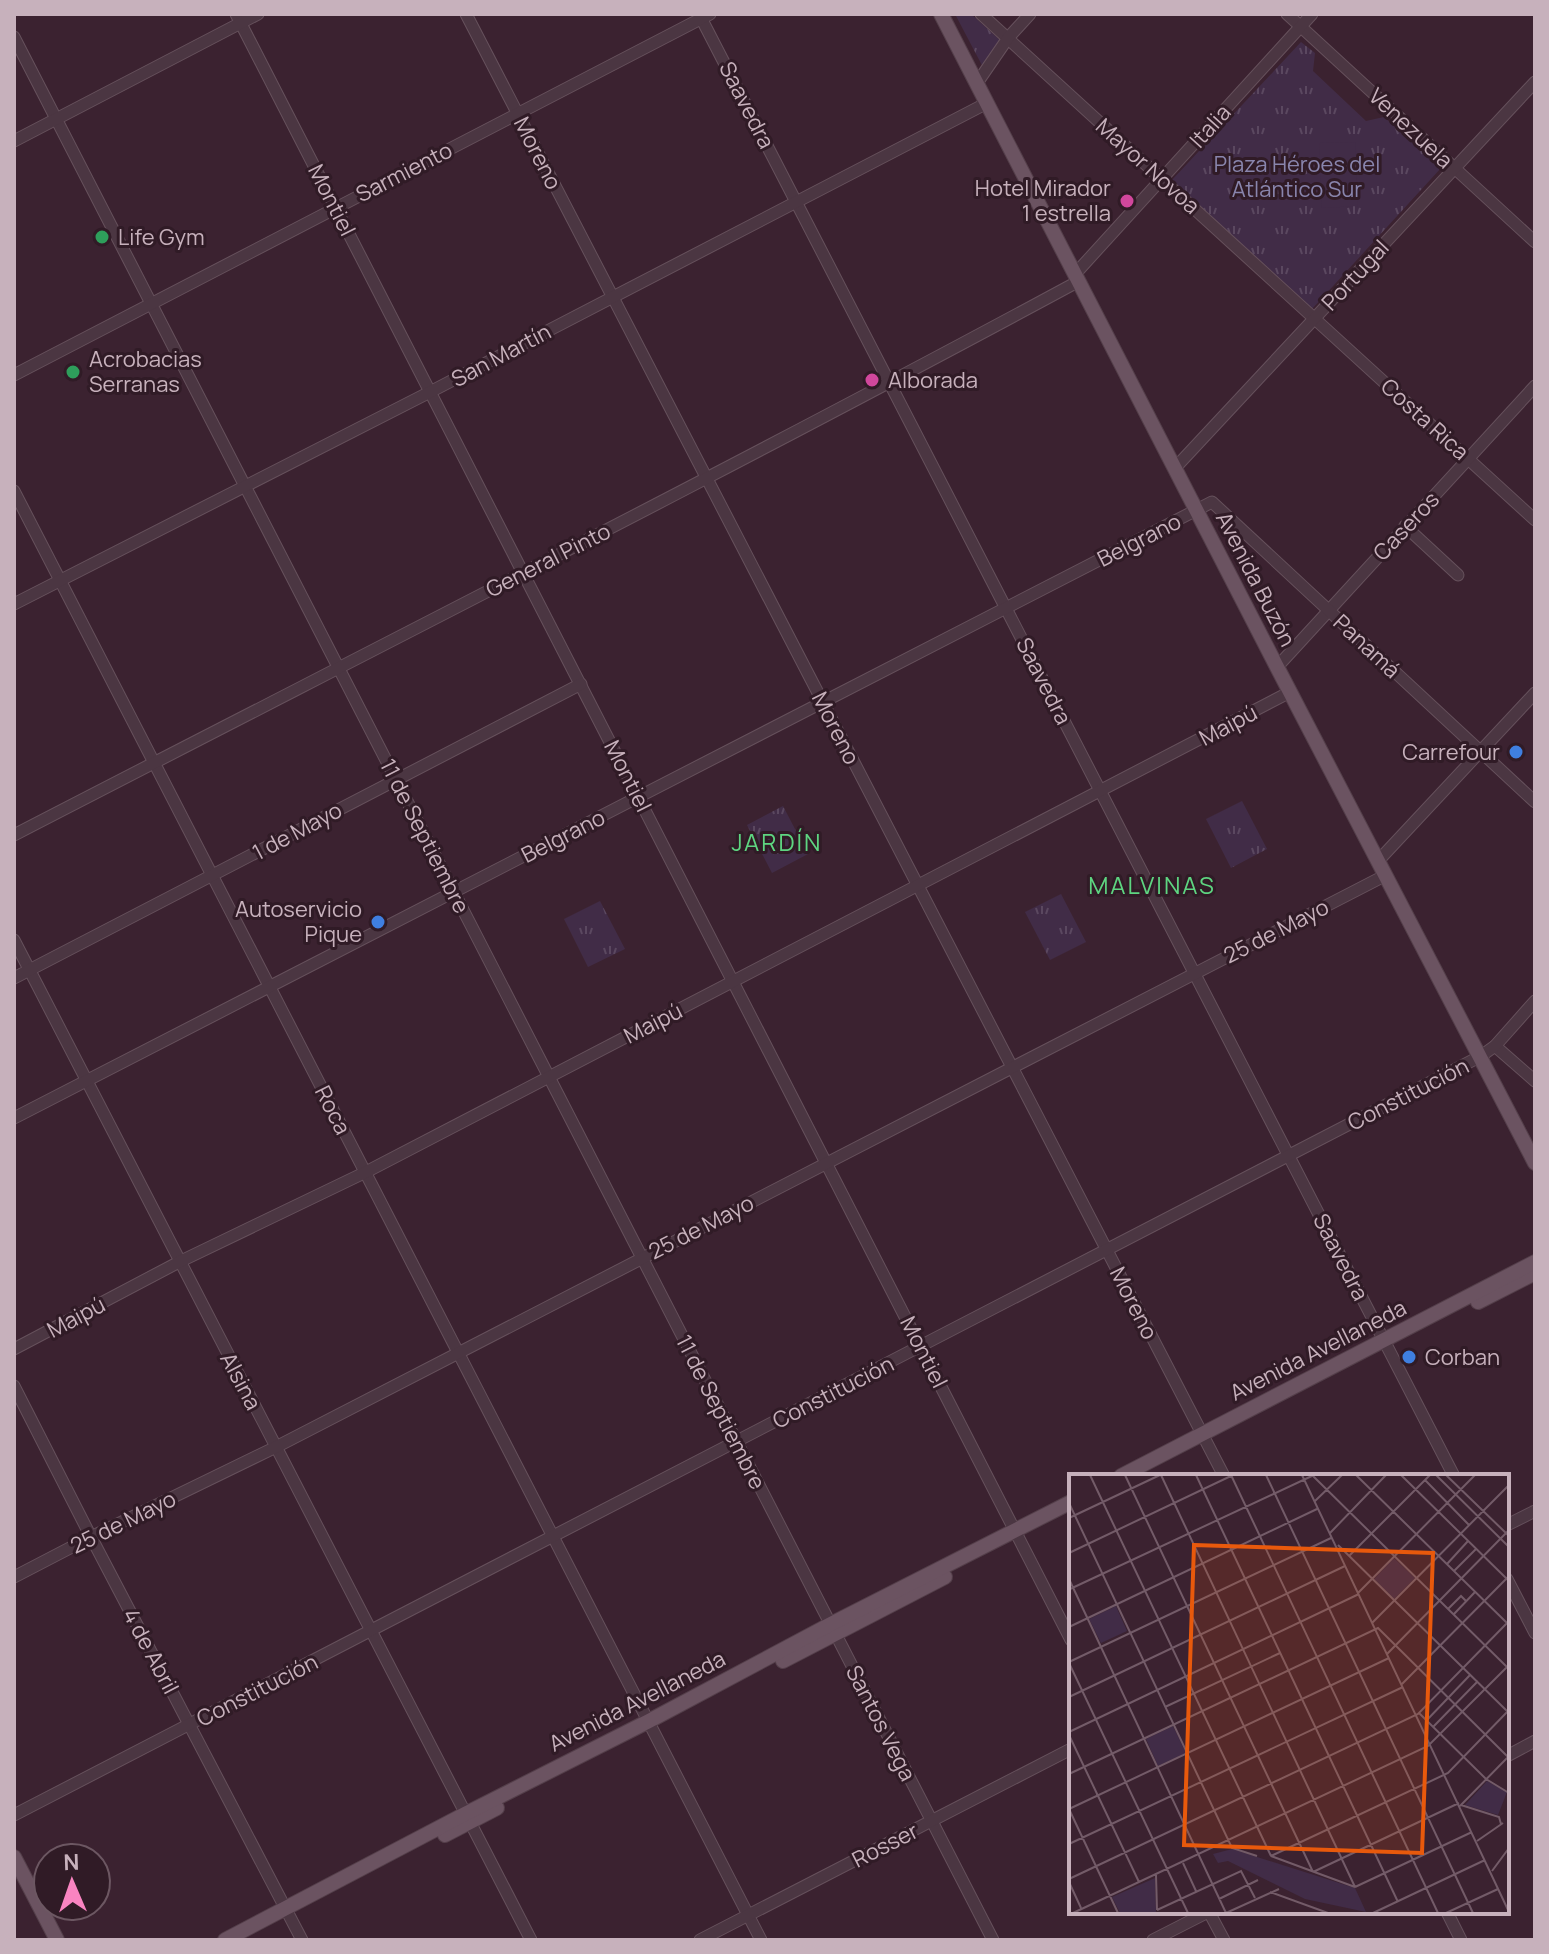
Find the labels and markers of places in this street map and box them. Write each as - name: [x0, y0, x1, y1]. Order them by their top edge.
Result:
- place label: Hotel Mirador 1 estrella: [975, 173, 1111, 228]
- marker: Hotel Mirador 1 estrella: [1118, 192, 1136, 210]
- place label: Life Gym: [118, 222, 205, 252]
- marker: Life Gym: [93, 228, 111, 246]
- place label: Acrobacias Serranas: [89, 344, 202, 399]
- marker: Acrobacias Serranas: [64, 363, 82, 381]
- place label: Alborada: [888, 365, 978, 395]
- marker: Alborada: [863, 371, 881, 389]
- place label: Carrefour: [1402, 737, 1500, 767]
- marker: Carrefour: [1507, 743, 1525, 761]
- place label: Autoservicio Pique: [235, 894, 362, 949]
- marker: Autoservicio Pique: [369, 913, 387, 931]
- place label: Corban: [1425, 1342, 1500, 1372]
- marker: Corban: [1400, 1348, 1418, 1366]

